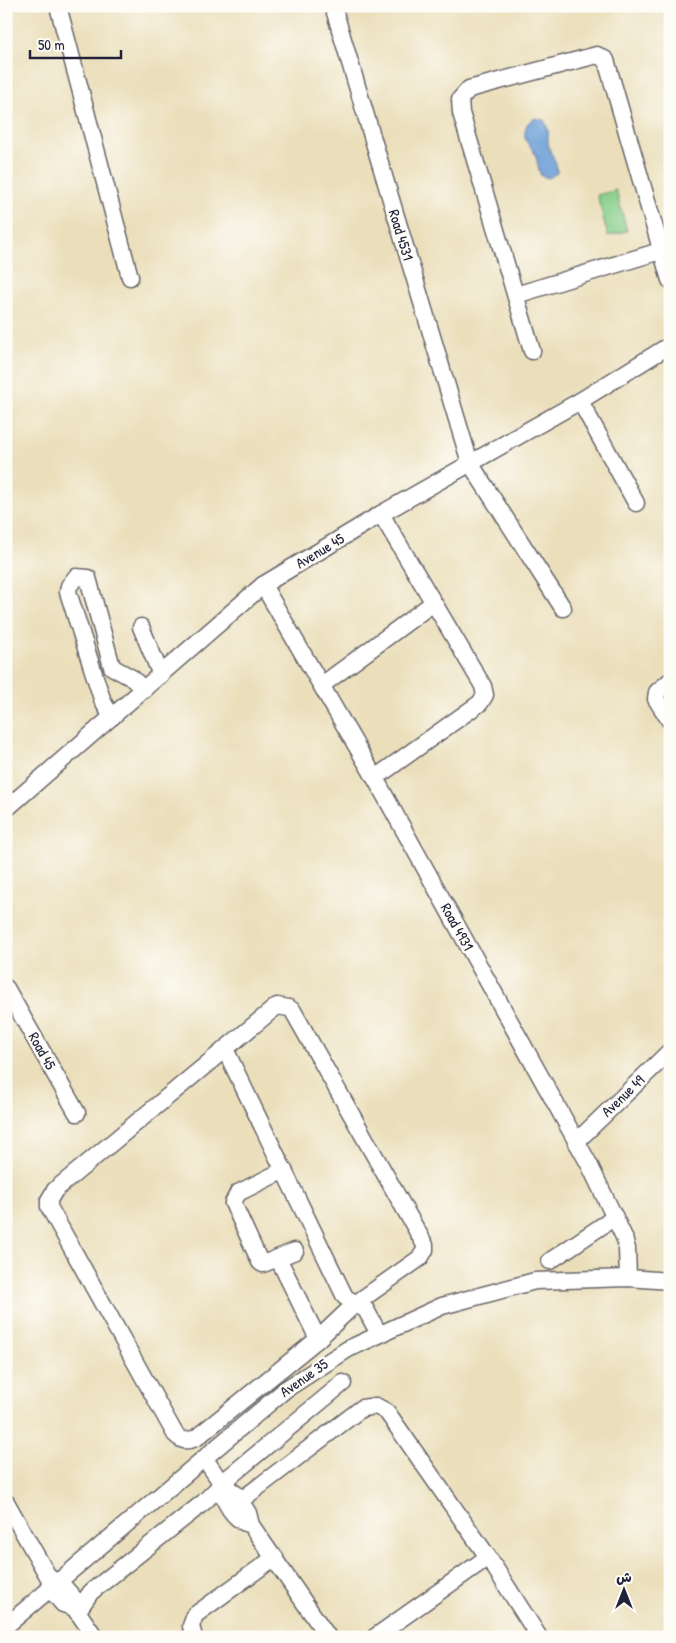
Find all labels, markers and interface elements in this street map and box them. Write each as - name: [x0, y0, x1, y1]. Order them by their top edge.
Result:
- scale bar: [30, 28, 121, 60]
- text: 50 m: [38, 34, 65, 55]
- street label: Road 4531: [384, 207, 419, 263]
- street label: Avenue 45: [291, 527, 349, 573]
- street label: Road 4931: [436, 899, 479, 954]
- street label: Road 45: [24, 1028, 62, 1074]
- street label: Avenue 49: [596, 1069, 649, 1121]
- street label: Avenue 35: [275, 1353, 333, 1402]
- north arrow: [598, 1566, 648, 1616]
- text: ش: [616, 1567, 632, 1586]

